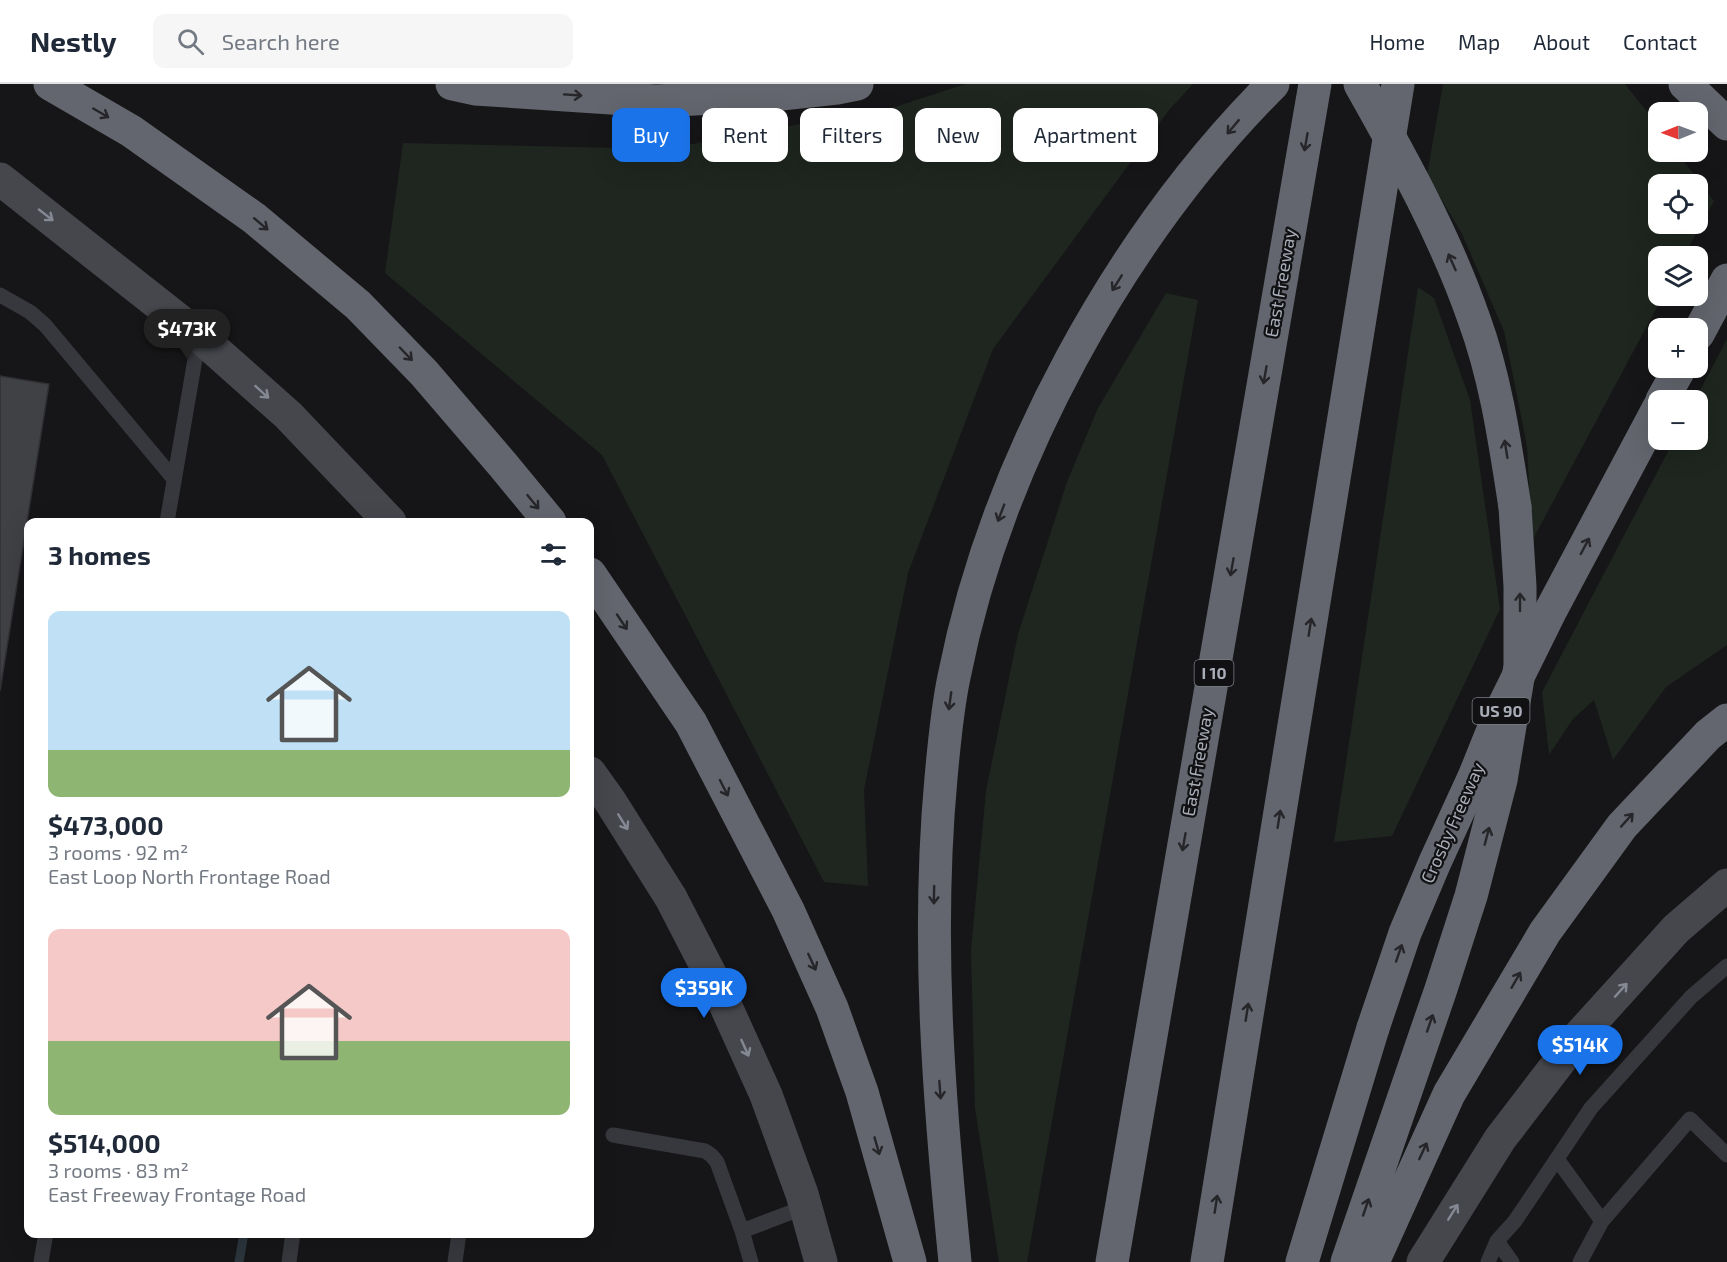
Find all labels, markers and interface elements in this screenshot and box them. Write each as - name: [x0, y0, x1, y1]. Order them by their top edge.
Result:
- search box: [153, 14, 573, 68]
- text: Nestly: [30, 24, 117, 58]
- icon: search: [174, 25, 207, 58]
- text: Search here: [222, 28, 340, 54]
- text: Home: [1369, 29, 1425, 54]
- text: Map: [1458, 29, 1500, 54]
- text: About: [1533, 29, 1590, 54]
- text: Contact: [1623, 29, 1697, 54]
- one-way arrow: [562, 90, 582, 101]
- north arrow: [1648, 102, 1708, 162]
- map controls: [1648, 102, 1708, 450]
- one-way arrow: [92, 107, 109, 119]
- chip: Buy: [612, 108, 690, 162]
- chip: Rent: [702, 108, 788, 162]
- chip: Filters: [800, 108, 903, 162]
- chip: New: [915, 108, 1001, 162]
- chip: Apartment: [1013, 108, 1158, 162]
- one-way arrow: [1226, 119, 1239, 135]
- one-way arrow: [1300, 131, 1311, 151]
- button: locate: [1648, 174, 1708, 234]
- one-way arrow: [38, 209, 54, 222]
- one-way arrow: [253, 217, 268, 231]
- street label: East Freeway: [1260, 226, 1300, 339]
- button: layers: [1648, 246, 1708, 306]
- one-way arrow: [1446, 253, 1457, 272]
- one-way arrow: [1110, 274, 1122, 291]
- pin: $473K: [145, 309, 229, 360]
- text: $473K: [158, 316, 216, 340]
- button: +: [1648, 318, 1708, 378]
- one-way arrow: [399, 347, 413, 362]
- one-way arrow: [1259, 365, 1270, 385]
- one-way arrow: [254, 385, 269, 399]
- button: −: [1648, 390, 1708, 450]
- one-way arrow: [1500, 439, 1511, 459]
- one-way arrow: [527, 494, 540, 510]
- one-way arrow: [995, 503, 1006, 522]
- icon: filters: [537, 538, 570, 571]
- one-way arrow: [1579, 538, 1591, 556]
- text: 3 homes: [48, 539, 151, 570]
- one-way arrow: [1226, 557, 1237, 577]
- one-way arrow: [1514, 593, 1526, 613]
- one-way arrow: [616, 614, 628, 630]
- one-way arrow: [1305, 617, 1316, 637]
- icon: home: [255, 650, 363, 758]
- road number: I 10: [1194, 660, 1234, 686]
- one-way arrow: [945, 690, 956, 710]
- road number: US 90: [1472, 698, 1530, 724]
- street label: East Freeway: [1177, 705, 1217, 818]
- street label: Crosby Freeway: [1416, 758, 1489, 886]
- one-way arrow: [719, 779, 731, 797]
- text: $473,000: [48, 809, 164, 840]
- one-way arrow: [1273, 810, 1284, 830]
- one-way arrow: [616, 813, 629, 830]
- one-way arrow: [1620, 813, 1634, 828]
- one-way arrow: [1482, 827, 1493, 846]
- one-way arrow: [1179, 832, 1190, 852]
- text: 3 rooms · 92 m²: [48, 840, 188, 864]
- text: East Loop North Frontage Road: [48, 864, 331, 888]
- one-way arrow: [928, 884, 940, 904]
- one-way arrow: [1394, 944, 1405, 962]
- one-way arrow: [806, 953, 818, 971]
- icon: home: [255, 968, 363, 1076]
- pin: $359K: [662, 968, 746, 1019]
- one-way arrow: [1511, 972, 1523, 989]
- text: $359K: [675, 975, 733, 999]
- one-way arrow: [1614, 982, 1628, 997]
- one-way arrow: [1242, 1002, 1253, 1022]
- one-way arrow: [1425, 1013, 1436, 1032]
- pin: $514K: [1538, 1025, 1622, 1076]
- text: $514K: [1552, 1032, 1608, 1056]
- one-way arrow: [740, 1039, 751, 1057]
- one-way arrow: [935, 1079, 946, 1099]
- text: $514,000: [48, 1127, 161, 1158]
- one-way arrow: [872, 1136, 883, 1155]
- one-way arrow: [1418, 1143, 1429, 1161]
- text: 3 rooms · 83 m²: [48, 1158, 189, 1182]
- text: East Freeway Frontage Road: [48, 1182, 306, 1206]
- one-way arrow: [1211, 1195, 1222, 1215]
- one-way arrow: [1362, 1198, 1373, 1217]
- one-way arrow: [1448, 1204, 1460, 1221]

